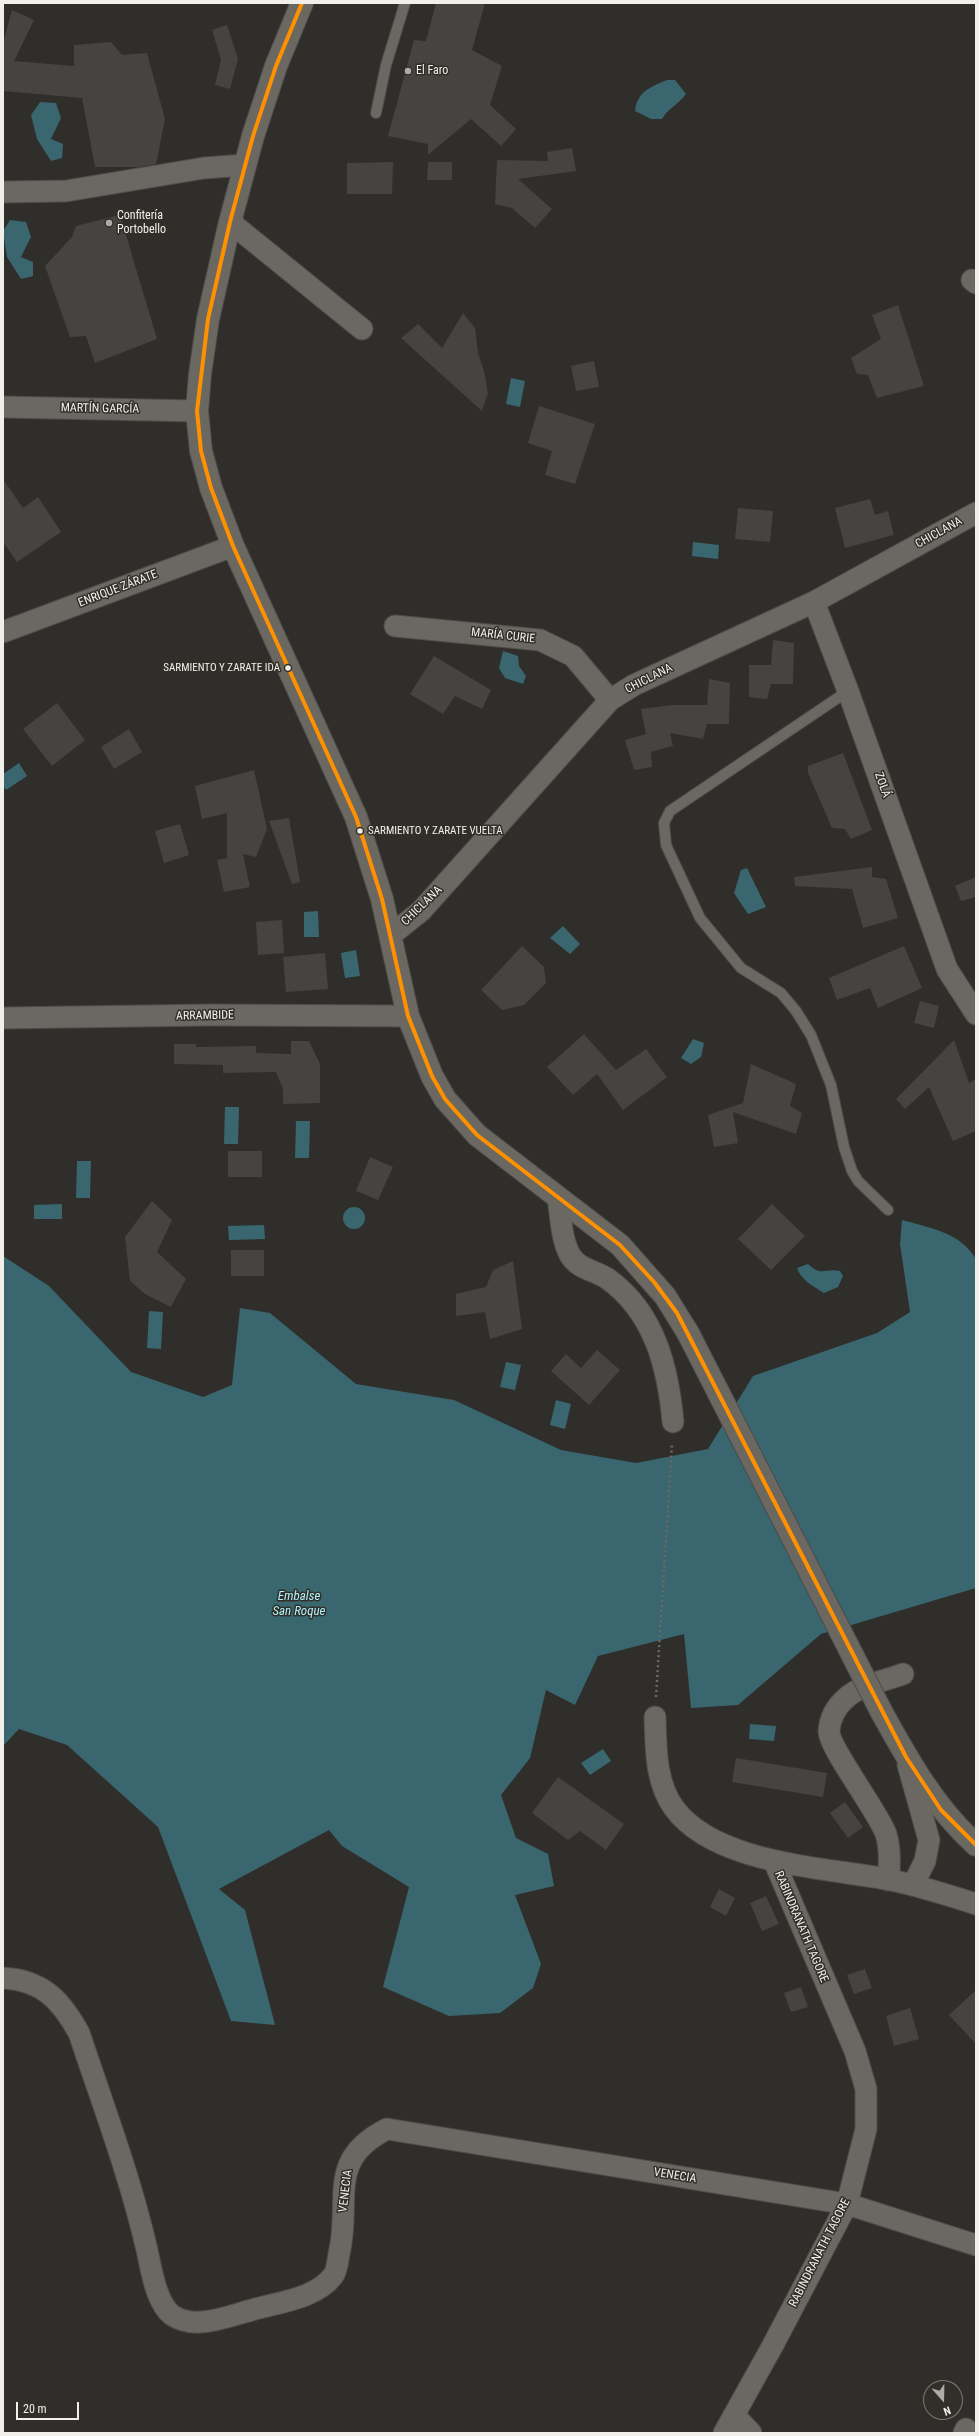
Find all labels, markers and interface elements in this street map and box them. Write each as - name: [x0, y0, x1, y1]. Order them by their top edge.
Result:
- place label: El Faro: [416, 64, 448, 78]
- marker: El Faro: [403, 66, 413, 76]
- place label: Confitería Portobello: [117, 209, 166, 237]
- marker: Confitería Portobello: [104, 218, 114, 228]
- street label: MARTÍN GARCÍA: [61, 401, 139, 417]
- street label: CHICLANA: [913, 514, 965, 552]
- street label: ENRIQUE ZÁRATE: [76, 567, 160, 611]
- street label: MARÍA CURIE: [470, 625, 536, 647]
- place label: SARMIENTO Y ZARATE IDA: [163, 661, 280, 675]
- street label: CHICLANA: [623, 661, 675, 697]
- marker: SARMIENTO Y ZARATE IDA: [283, 663, 293, 673]
- street label: ZOLÁ: [871, 770, 893, 800]
- place label: SARMIENTO Y ZARATE VUELTA: [368, 824, 503, 838]
- marker: SARMIENTO Y ZARATE VUELTA: [355, 826, 365, 836]
- street label: CHICLANA: [399, 883, 445, 929]
- street label: ARRAMBIDE: [176, 1008, 234, 1024]
- water label: Embalse San Roque: [273, 1589, 325, 1620]
- street label: RABINDRANATH TAGORE: [771, 1869, 831, 1985]
- street label: VENECIA: [653, 2166, 697, 2186]
- street label: VENECIA: [336, 2169, 356, 2213]
- street label: RABINDRANATH TAGORE: [786, 2196, 854, 2310]
- north arrow: [923, 2380, 963, 2420]
- scale bar: [18, 2394, 81, 2420]
- text: 20 m: [23, 2402, 47, 2416]
- text: N: [942, 2404, 952, 2418]

